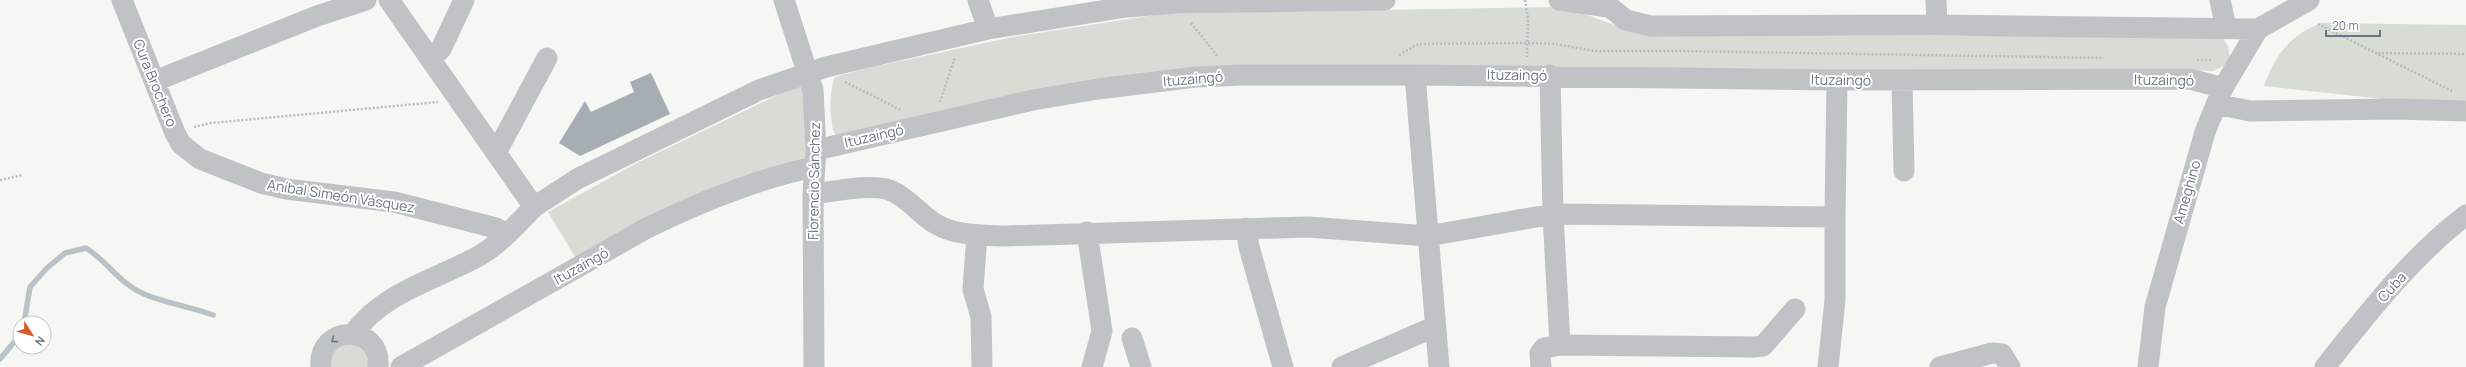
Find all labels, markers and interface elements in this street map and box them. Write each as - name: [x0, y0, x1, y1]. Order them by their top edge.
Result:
- scale bar: [2326, 12, 2380, 38]
- text: 20 m: [2332, 17, 2359, 34]
- street label: Cura Brochero: [129, 36, 182, 129]
- street label: Ituzaingó: [1487, 64, 1547, 85]
- street label: Ituzaingó: [1162, 66, 1224, 91]
- street label: Ituzaingó: [1811, 69, 1871, 90]
- street label: Ituzaingó: [2134, 69, 2194, 90]
- street label: Ituzaingó: [842, 119, 905, 152]
- street label: Florencio Sánchez: [803, 122, 824, 240]
- street label: Ameghino: [2168, 158, 2205, 226]
- street label: Aníbal Simeón Vásquez: [266, 174, 416, 217]
- street label: Ituzaingó: [550, 243, 612, 288]
- street label: Cuba: [2373, 268, 2410, 306]
- north arrow: [12, 315, 52, 355]
- text: N: [32, 334, 49, 349]
- one-way arrow: [331, 335, 338, 342]

